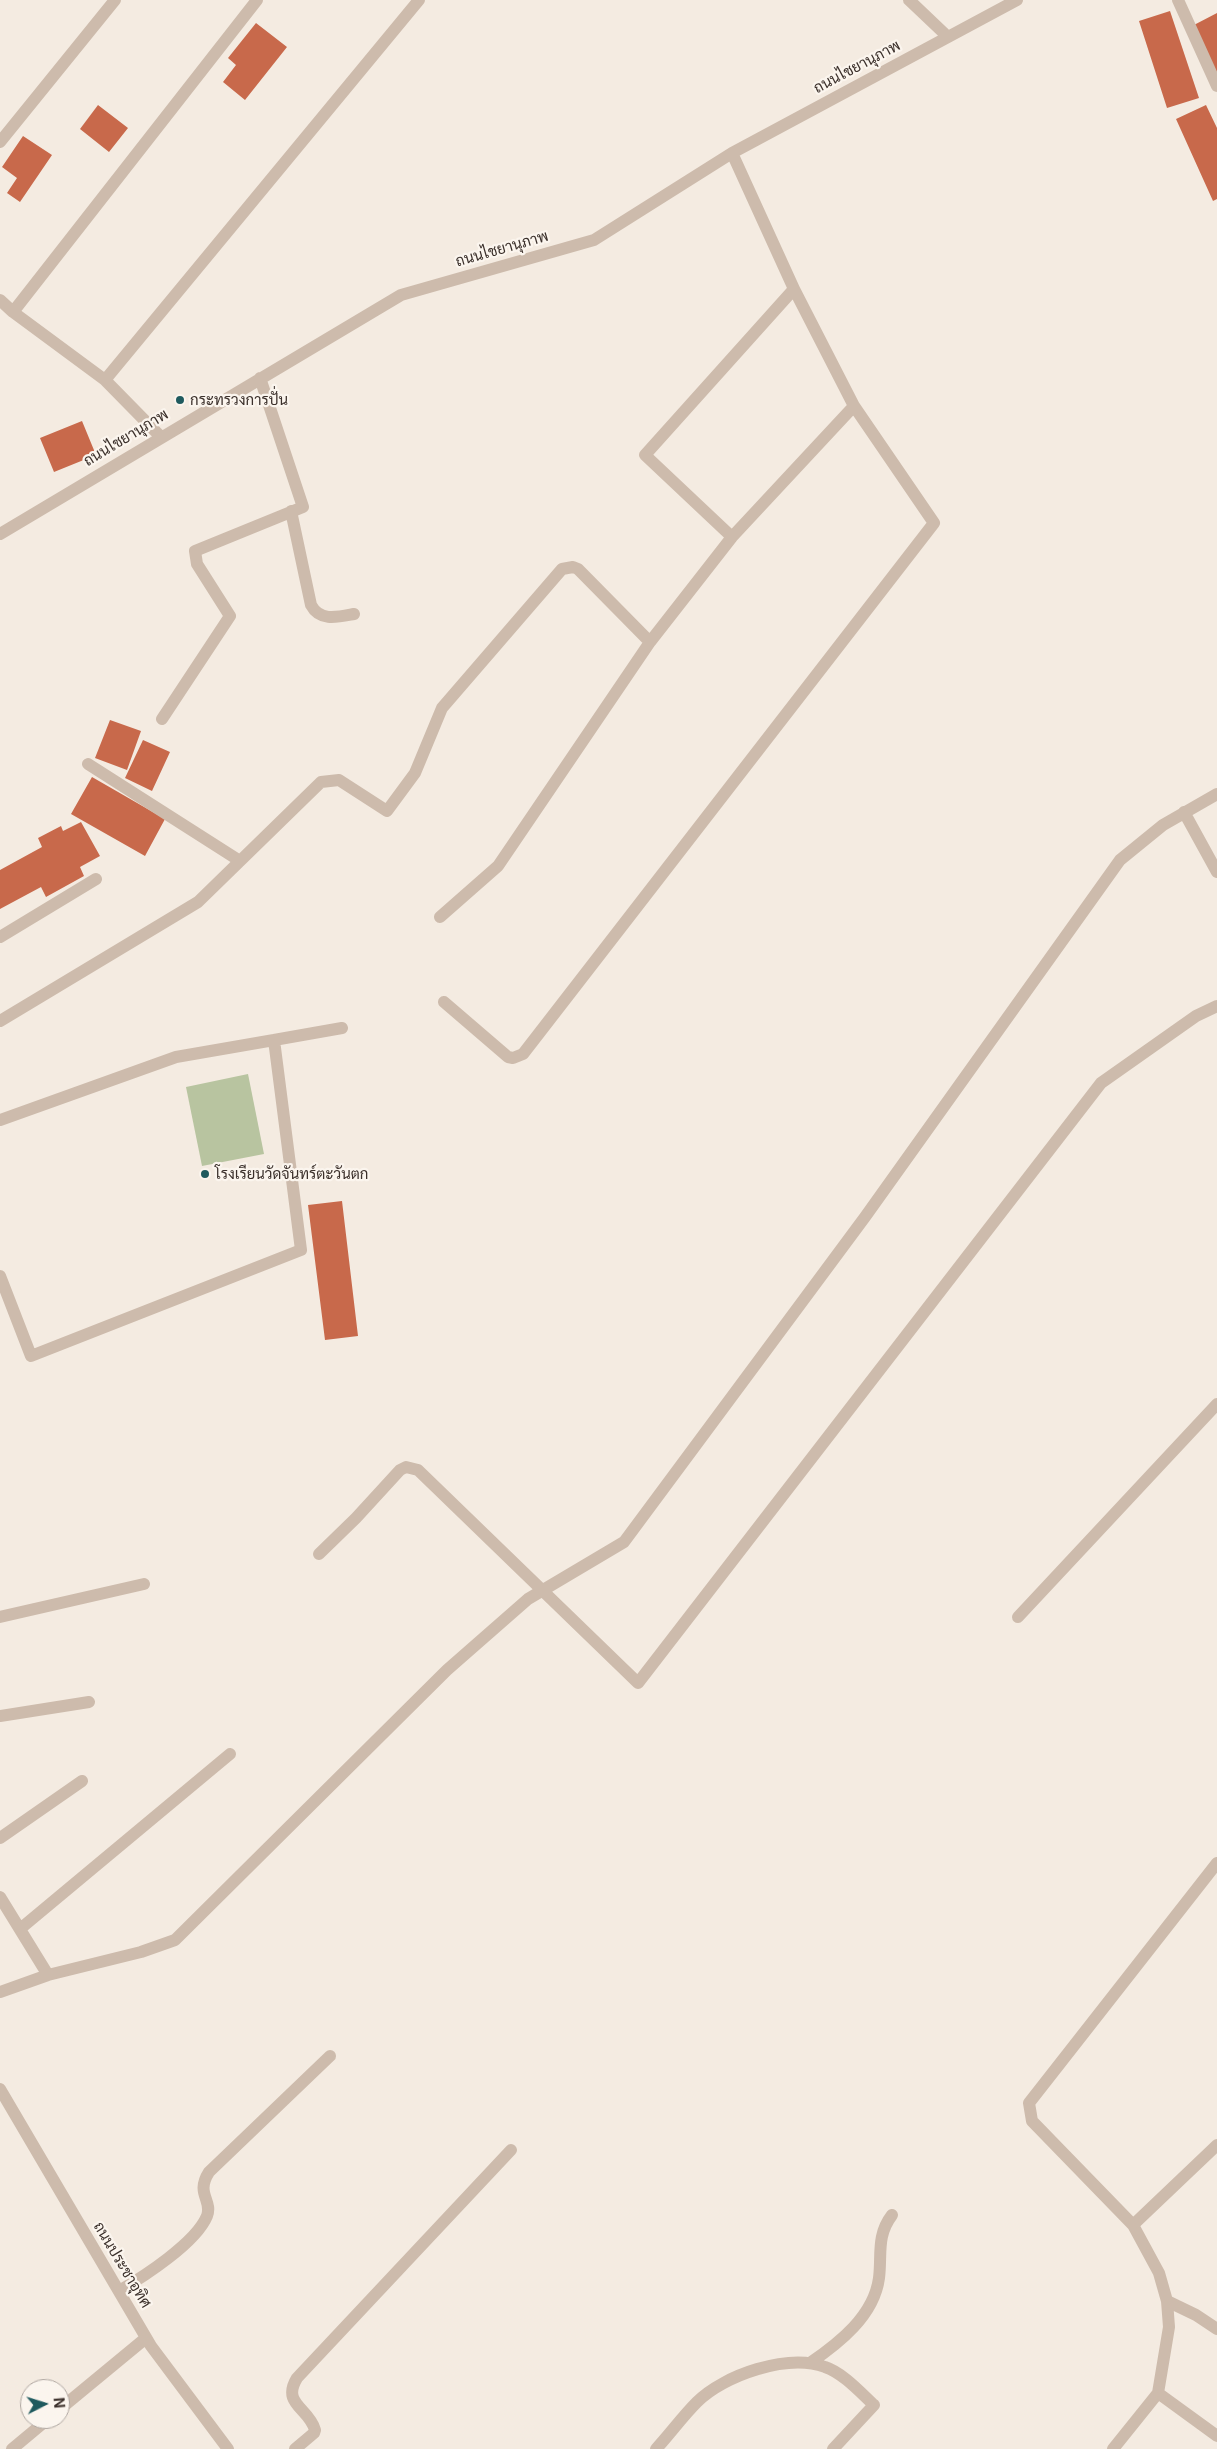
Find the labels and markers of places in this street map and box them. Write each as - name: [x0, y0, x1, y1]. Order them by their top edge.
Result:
- place label: กระทรวงการปั่น: [190, 391, 288, 409]
- marker: กระทรวงการปั่น: [174, 394, 186, 406]
- place label: โรงเรียนวัดจันทร์ตะวันตก: [215, 1165, 368, 1183]
- marker: โรงเรียนวัดจันทร์ตะวันตก: [199, 1168, 211, 1180]

